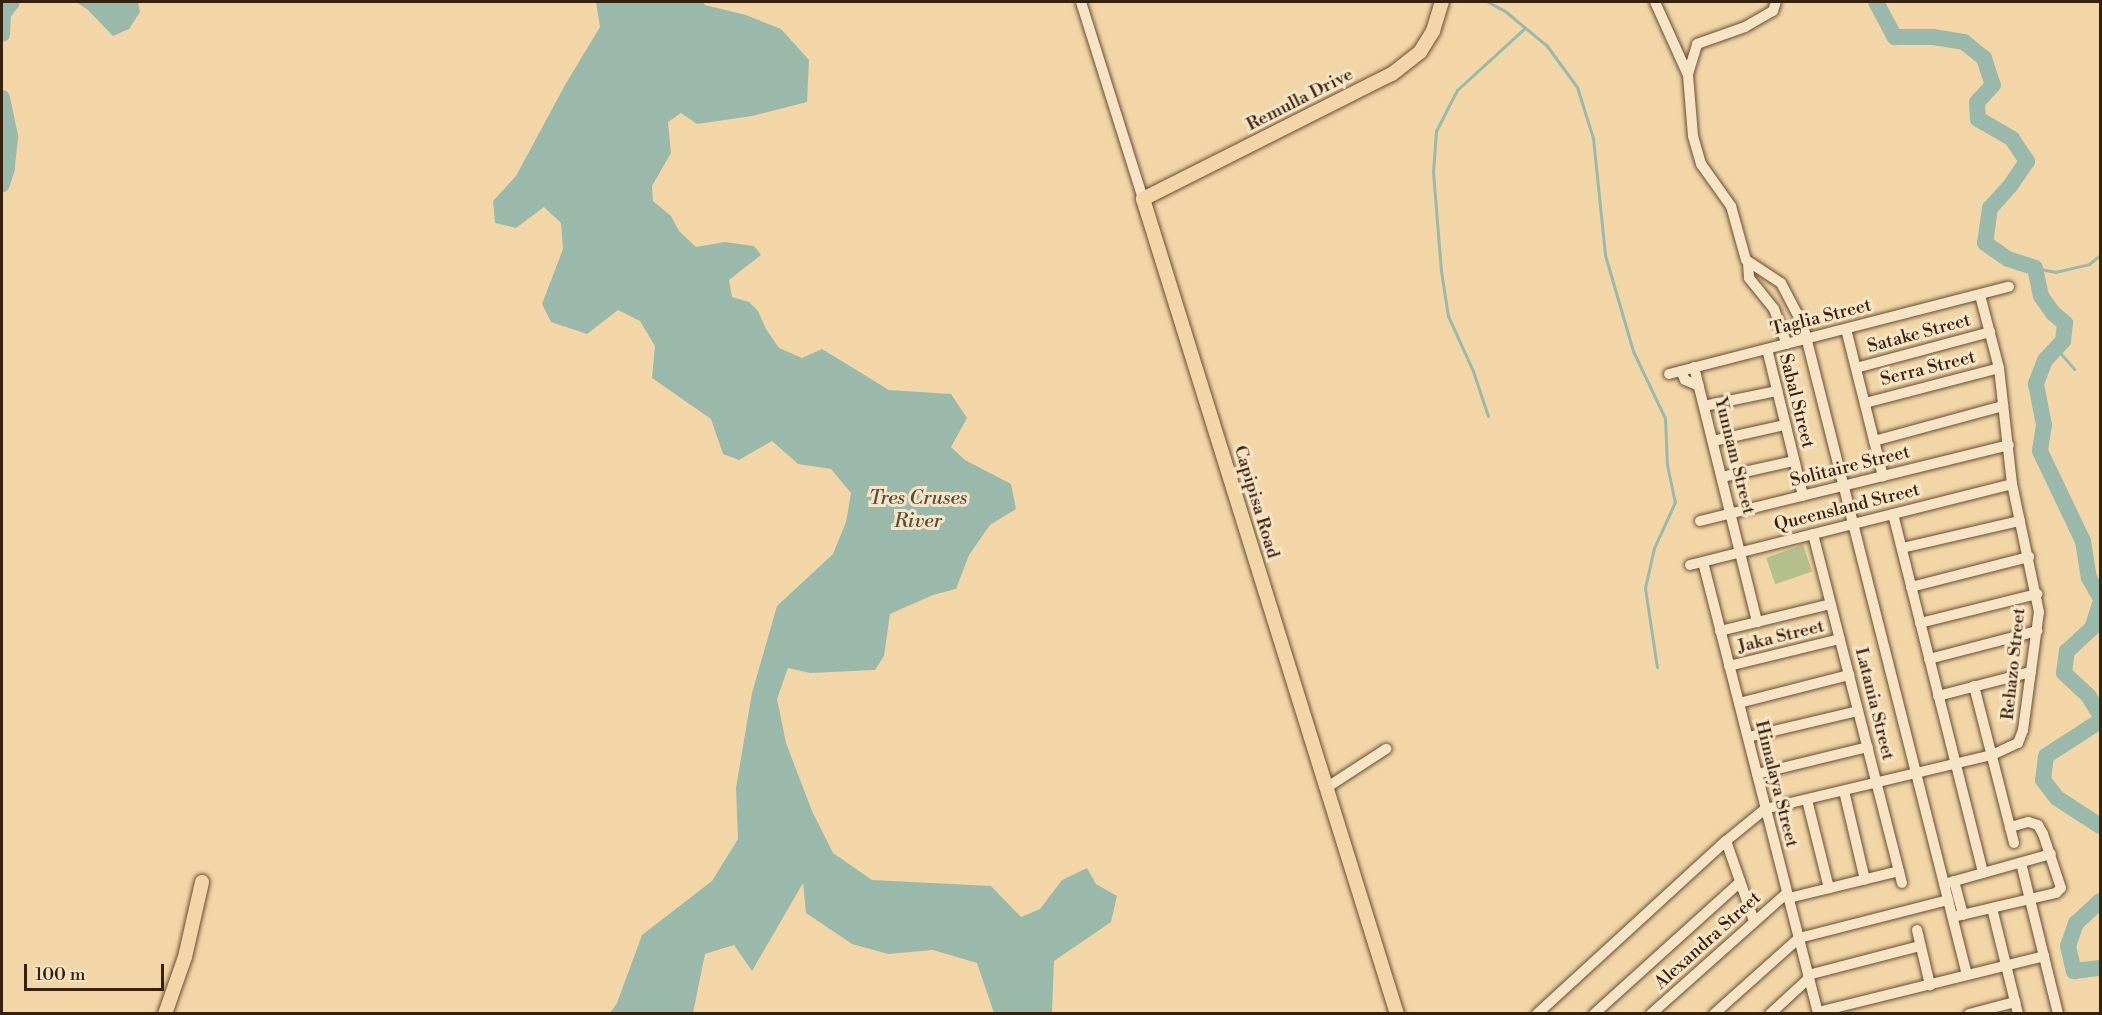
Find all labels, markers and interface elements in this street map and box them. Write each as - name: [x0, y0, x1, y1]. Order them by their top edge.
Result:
- street label: Remulla Drive: [1243, 64, 1357, 136]
- street label: Taglia Street: [1768, 295, 1874, 341]
- street label: Satake Street: [1865, 310, 1973, 358]
- street label: Serra Street: [1878, 347, 1978, 391]
- street label: Sabal Street: [1774, 351, 1818, 451]
- street label: Yunnam Street: [1709, 395, 1759, 517]
- street label: Solitaire Street: [1788, 442, 1912, 492]
- street label: Capipisa Road: [1229, 443, 1283, 561]
- street label: Queensland Street: [1772, 479, 1922, 537]
- water label: Tres Cruses River: [869, 486, 967, 533]
- street label: Rehazo Street: [1997, 607, 2031, 721]
- street label: Jaka Street: [1735, 616, 1827, 658]
- street label: Latania Street: [1850, 646, 1898, 762]
- street label: Himalaya Street: [1750, 718, 1802, 850]
- street label: Alexandra Street: [1650, 888, 1766, 994]
- scale bar: [27, 952, 166, 990]
- text: 100 m: [35, 963, 86, 986]

